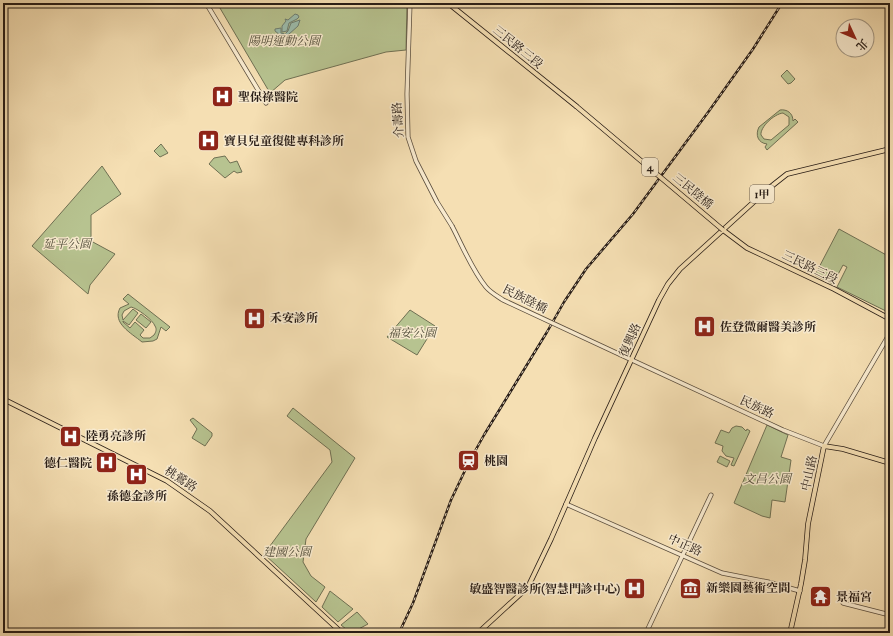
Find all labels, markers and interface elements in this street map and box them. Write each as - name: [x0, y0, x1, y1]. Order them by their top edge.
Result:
- north arrow: [835, 18, 875, 58]
- street label: 三民路三段: [490, 23, 546, 71]
- park label: 陽明運動公園: [248, 34, 322, 48]
- text: 北: [853, 36, 870, 53]
- hospital icon: 聖保祿醫院: [209, 84, 235, 110]
- place label: 聖保祿醫院: [238, 90, 298, 104]
- street label: 介壽路: [390, 102, 406, 138]
- hospital icon: 寶貝兒童復健專科診所: [196, 128, 222, 154]
- place label: 寶貝兒童復健專科診所: [224, 134, 344, 148]
- road number: 4: [642, 158, 658, 176]
- street label: 三民陸橋: [670, 170, 716, 212]
- road number: 1甲: [750, 185, 774, 203]
- park label: 延平公園: [43, 237, 93, 251]
- street label: 三民路三段: [780, 248, 840, 286]
- street label: 民族陸橋: [500, 282, 550, 316]
- hospital icon: 禾安診所: [242, 305, 268, 331]
- place label: 禾安診所: [270, 311, 318, 325]
- hospital icon: 佐登微爾醫美診所: [692, 314, 718, 340]
- place label: 佐登微爾醫美診所: [720, 320, 816, 334]
- street label: 復興路: [616, 321, 644, 359]
- park label: 福安公園: [388, 326, 438, 340]
- street label: 民族路: [738, 393, 776, 421]
- hospital icon: 陸勇亮診所: [58, 423, 84, 449]
- place label: 陸勇亮診所: [86, 429, 146, 443]
- station icon: 桃園: [455, 448, 481, 474]
- hospital icon: 德仁醫院: [94, 450, 120, 476]
- place label: 桃園: [484, 454, 508, 468]
- street label: 中山路: [798, 454, 820, 492]
- place label: 德仁醫院: [44, 456, 92, 470]
- hospital icon: 孫德金診所: [124, 462, 150, 488]
- street label: 桃鶯路: [162, 463, 200, 495]
- park label: 文昌公園: [743, 472, 793, 486]
- place label: 孫德金診所: [107, 489, 167, 503]
- street label: 中正路: [666, 531, 704, 559]
- park label: 建國公園: [263, 545, 313, 559]
- museum icon: 新樂園藝術空間: [678, 575, 704, 601]
- hospital icon: 敏盛智醫診所(智慧門診中心): [622, 576, 648, 602]
- place label: 新樂園藝術空間: [706, 581, 790, 595]
- place label: 敏盛智醫診所(智慧門診中心): [469, 582, 620, 596]
- temple icon: 景福宮: [808, 584, 834, 610]
- place label: 景福宮: [836, 590, 872, 604]

